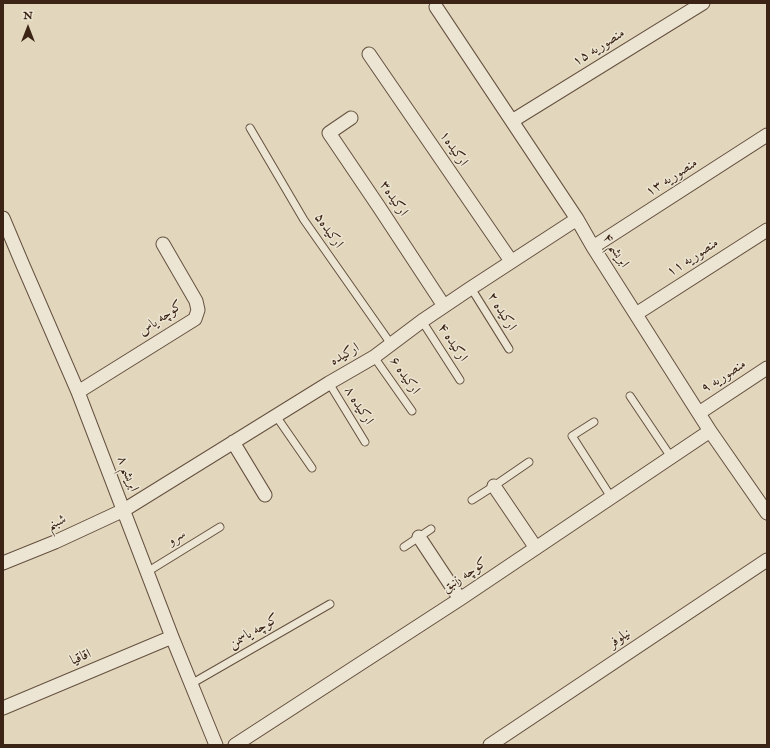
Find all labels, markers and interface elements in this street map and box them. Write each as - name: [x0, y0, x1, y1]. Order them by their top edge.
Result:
- north arrow: [8, 8, 48, 48]
- text: N: [23, 9, 33, 23]
- street label: منصوریه ۱۵: [570, 25, 628, 71]
- street label: ارکیده۱: [435, 128, 471, 170]
- street label: منصوریه ۱۳: [643, 155, 701, 201]
- street label: ارکیده۳: [375, 178, 411, 220]
- street label: ارکیده۵: [310, 210, 346, 252]
- street label: ابریشم ۴: [598, 231, 632, 271]
- street label: منصوریه ۱۱: [664, 235, 722, 281]
- street label: ارکیده ۲: [483, 290, 519, 334]
- street label: کوچه یاس: [135, 298, 187, 340]
- street label: ارکیده ۴: [433, 321, 471, 365]
- street label: ارکیده: [327, 340, 363, 370]
- street label: ارکیده ۶: [385, 354, 423, 398]
- street label: منصوریه ۹: [698, 356, 750, 398]
- street label: ارکیده ۸: [340, 384, 376, 428]
- street label: ابریشم ۸: [113, 454, 141, 494]
- street label: شبنم: [45, 511, 69, 535]
- street label: سرو: [165, 526, 189, 550]
- street label: کوچه زنبق: [439, 555, 491, 597]
- street label: کوچه یاسمن: [226, 611, 282, 653]
- street label: نيلوفر: [606, 626, 634, 652]
- street label: اقاقیا: [68, 646, 94, 670]

